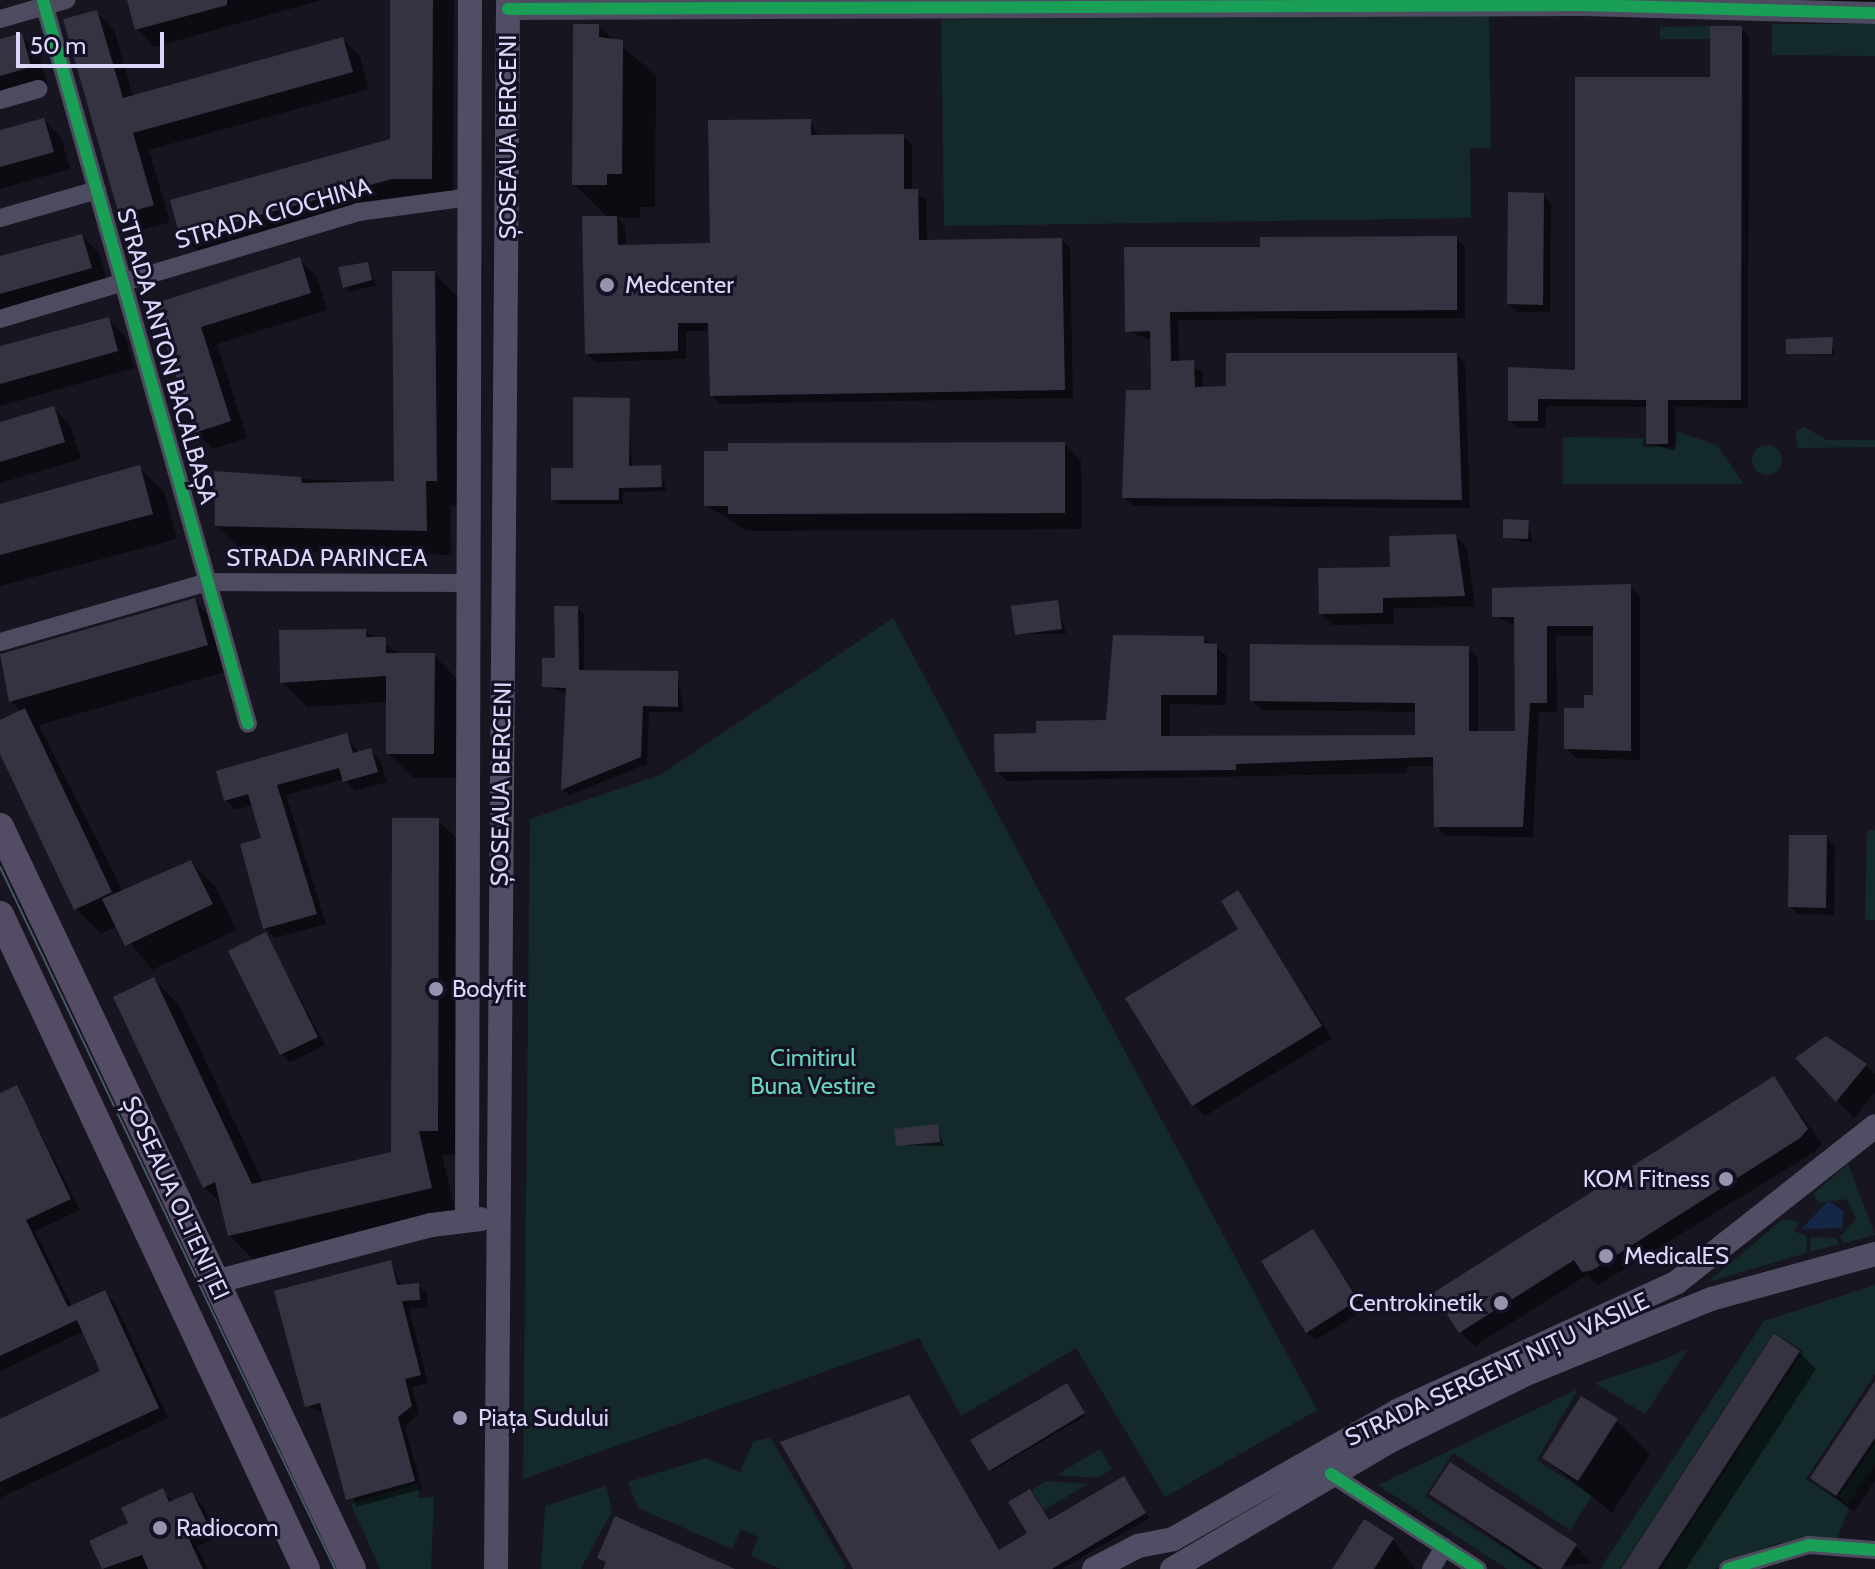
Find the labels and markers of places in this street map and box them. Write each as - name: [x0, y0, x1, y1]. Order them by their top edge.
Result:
- place label: Medcenter: [625, 271, 734, 299]
- marker: Medcenter: [596, 274, 618, 296]
- place label: Bodyfit: [452, 975, 526, 1003]
- marker: Bodyfit: [427, 980, 445, 998]
- place label: KOM Fitness: [1583, 1165, 1710, 1193]
- marker: KOM Fitness: [1717, 1170, 1735, 1188]
- place label: MedicalES: [1624, 1242, 1729, 1270]
- marker: MedicalES: [1595, 1245, 1617, 1267]
- place label: Centrokinetik: [1349, 1289, 1483, 1317]
- marker: Centrokinetik: [1490, 1292, 1512, 1314]
- place label: Piața Sudului: [478, 1404, 609, 1432]
- marker: Piața Sudului: [449, 1407, 471, 1429]
- place label: Radiocom: [176, 1514, 278, 1542]
- marker: Radiocom: [151, 1519, 169, 1537]

